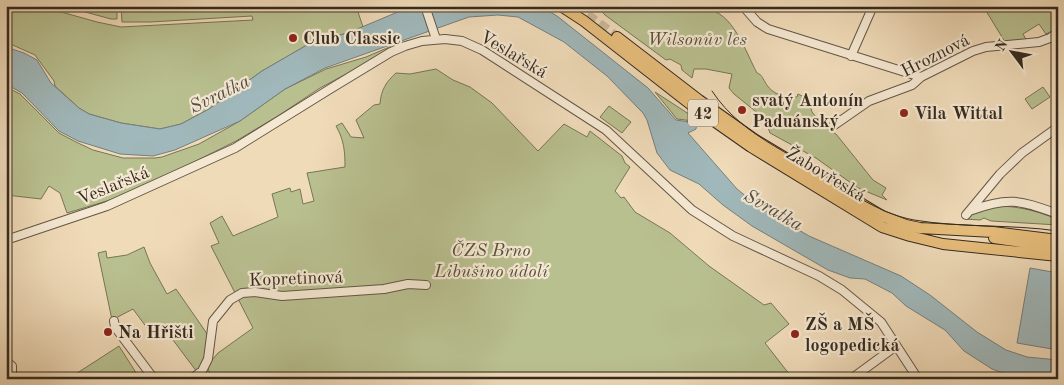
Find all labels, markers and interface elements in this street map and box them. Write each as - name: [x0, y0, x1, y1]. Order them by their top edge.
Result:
- street label: Veslařská: [477, 28, 551, 82]
- north arrow: [986, 28, 1036, 78]
- place label: Club Classic: [303, 30, 401, 48]
- park label: Wilsonův les: [647, 31, 748, 49]
- street label: Hroznová: [898, 31, 973, 81]
- marker: Club Classic: [287, 32, 299, 44]
- text: N: [993, 37, 1011, 54]
- water label: Svratka: [187, 73, 253, 118]
- place label: svatý Antonín Paduánský: [752, 92, 863, 131]
- road number: 42: [688, 100, 718, 126]
- marker: svatý Antonín Paduánský: [736, 104, 748, 116]
- place label: Vila Wittal: [914, 105, 1004, 123]
- marker: Vila Wittal: [898, 107, 910, 119]
- street label: Žabovřeská: [783, 141, 871, 206]
- street label: Veslařská: [75, 163, 152, 208]
- water label: Svratka: [740, 187, 806, 236]
- park label: ČZS Brno Libušino údolí: [433, 239, 550, 281]
- street label: Kopretinová: [249, 268, 344, 290]
- place label: ZŠ a MŠ logopedická: [805, 312, 900, 355]
- place label: Na Hřišti: [118, 324, 194, 342]
- marker: Na Hřišti: [102, 326, 114, 338]
- marker: ZŠ a MŠ logopedická: [789, 328, 801, 340]

